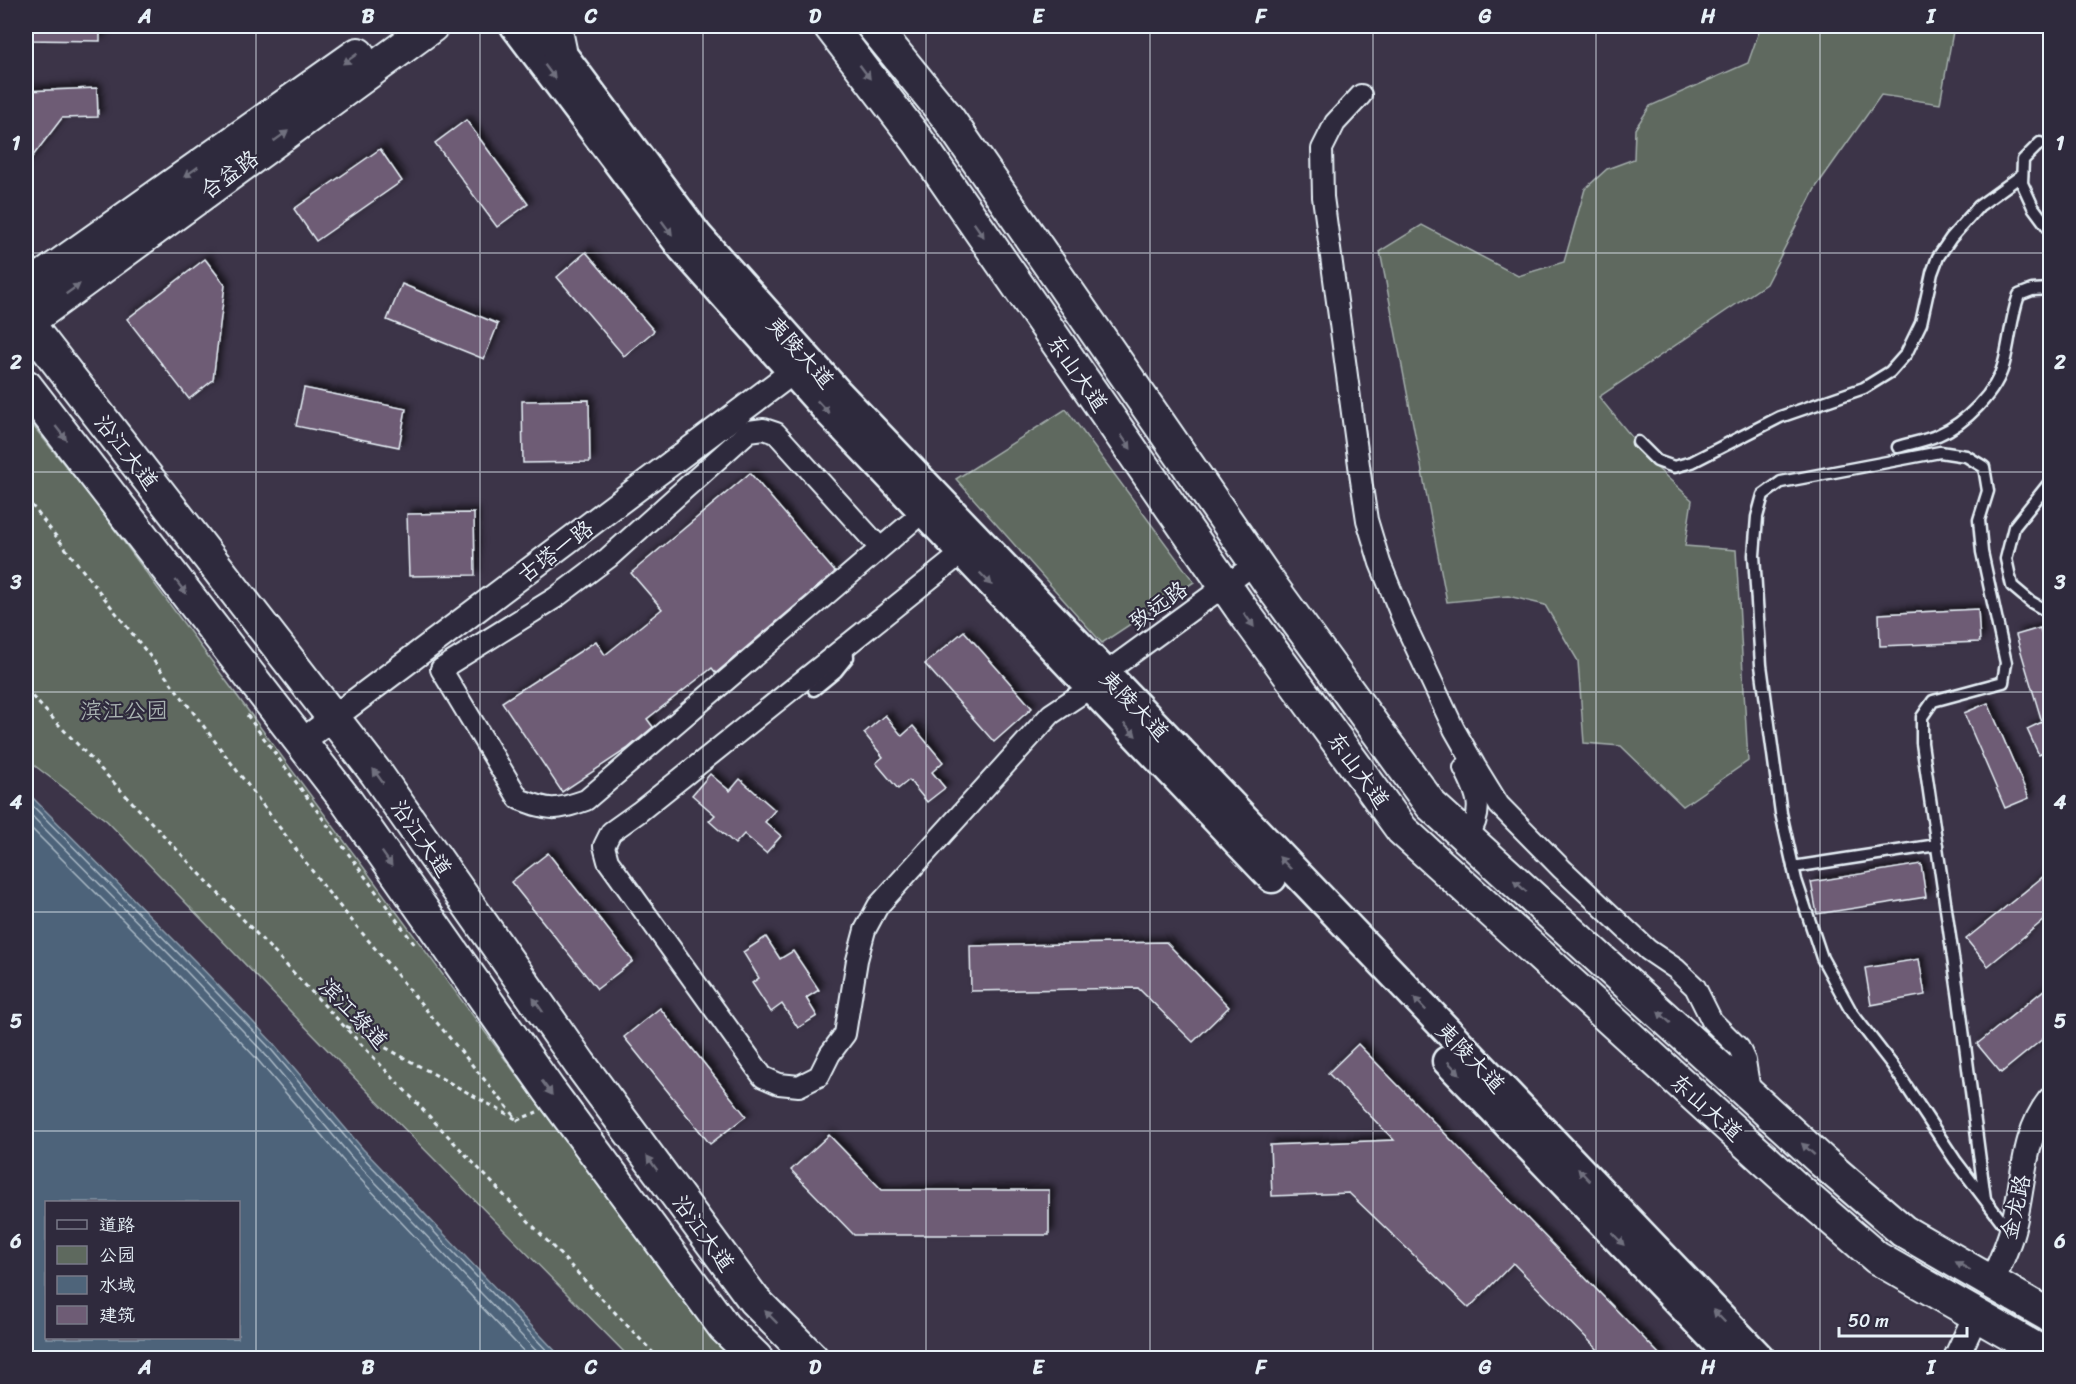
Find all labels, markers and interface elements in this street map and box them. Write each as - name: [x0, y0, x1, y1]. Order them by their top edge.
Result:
- text: A: [137, 0, 152, 34]
- text: B: [362, 0, 375, 34]
- text: C: [584, 0, 598, 34]
- text: D: [809, 0, 822, 34]
- text: E: [1032, 0, 1045, 34]
- text: F: [1255, 0, 1268, 34]
- text: G: [1478, 0, 1492, 34]
- text: H: [1700, 0, 1716, 34]
- text: I: [1926, 0, 1937, 34]
- one-way arrow: [342, 53, 358, 65]
- one-way arrow: [544, 64, 556, 80]
- one-way arrow: [859, 64, 872, 80]
- text: 1: [12, 126, 21, 161]
- text: 1: [2056, 126, 2065, 161]
- one-way arrow: [273, 131, 288, 143]
- street label: 合益路: [191, 139, 267, 210]
- one-way arrow: [183, 166, 199, 178]
- one-way arrow: [661, 221, 673, 236]
- one-way arrow: [973, 222, 985, 238]
- one-way arrow: [65, 283, 80, 295]
- street label: 夷陵大道: [757, 307, 845, 398]
- street label: 东山大道: [1036, 326, 1119, 421]
- text: 2: [9, 345, 22, 380]
- text: 2: [2053, 345, 2066, 380]
- one-way arrow: [816, 399, 830, 414]
- street label: 沿江大道: [84, 406, 169, 499]
- one-way arrow: [55, 425, 67, 440]
- one-way arrow: [1120, 434, 1132, 450]
- street label: 古塔一路: [508, 509, 602, 593]
- text: 3: [10, 565, 22, 600]
- text: 3: [2054, 565, 2066, 600]
- street label: 致远路: [1120, 570, 1196, 641]
- one-way arrow: [979, 571, 993, 585]
- one-way arrow: [174, 579, 186, 594]
- one-way arrow: [1243, 612, 1255, 627]
- street label: 夷陵大道: [1090, 660, 1179, 751]
- park label: 滨江公园: [80, 691, 168, 730]
- one-way arrow: [1123, 723, 1137, 737]
- street label: 东山大道: [1317, 723, 1400, 817]
- one-way arrow: [373, 768, 384, 784]
- text: 4: [9, 785, 23, 820]
- text: 4: [2053, 785, 2067, 820]
- street label: 沿江大道: [380, 791, 463, 886]
- one-way arrow: [381, 851, 393, 867]
- one-way arrow: [1279, 857, 1293, 871]
- one-way arrow: [1513, 880, 1528, 893]
- street label: 滨江绿道: [309, 968, 398, 1059]
- one-way arrow: [532, 997, 544, 1013]
- one-way arrow: [1414, 998, 1428, 1012]
- text: 5: [10, 1004, 22, 1039]
- text: 5: [2054, 1004, 2066, 1039]
- one-way arrow: [1657, 1011, 1672, 1024]
- street label: 夷陵大道: [1426, 1012, 1515, 1103]
- one-way arrow: [1447, 1061, 1461, 1076]
- street label: 东山大道: [1661, 1063, 1752, 1151]
- one-way arrow: [541, 1080, 553, 1095]
- one-way arrow: [1801, 1142, 1816, 1156]
- one-way arrow: [646, 1155, 658, 1171]
- one-way arrow: [1577, 1168, 1591, 1183]
- street label: 金龙路: [1989, 1171, 2042, 1244]
- street label: 沿江大道: [662, 1186, 745, 1280]
- legend: [45, 1201, 240, 1339]
- text: 道路: [99, 1209, 135, 1241]
- text: 6: [9, 1224, 22, 1259]
- text: 6: [2053, 1224, 2066, 1259]
- one-way arrow: [1610, 1232, 1624, 1246]
- text: 公园: [99, 1239, 135, 1271]
- one-way arrow: [1954, 1261, 1971, 1271]
- text: 水域: [99, 1269, 135, 1301]
- text: 建筑: [99, 1299, 135, 1331]
- scale bar: [1839, 1300, 1966, 1338]
- text: 50 m: [1848, 1305, 1889, 1337]
- one-way arrow: [1712, 1309, 1726, 1324]
- one-way arrow: [764, 1311, 778, 1325]
- text: A: [137, 1350, 152, 1384]
- text: B: [362, 1350, 375, 1384]
- text: C: [584, 1350, 598, 1384]
- text: D: [809, 1350, 822, 1384]
- text: E: [1032, 1350, 1045, 1384]
- text: F: [1255, 1350, 1268, 1384]
- text: G: [1478, 1350, 1492, 1384]
- text: H: [1700, 1350, 1716, 1384]
- text: I: [1926, 1350, 1937, 1384]

